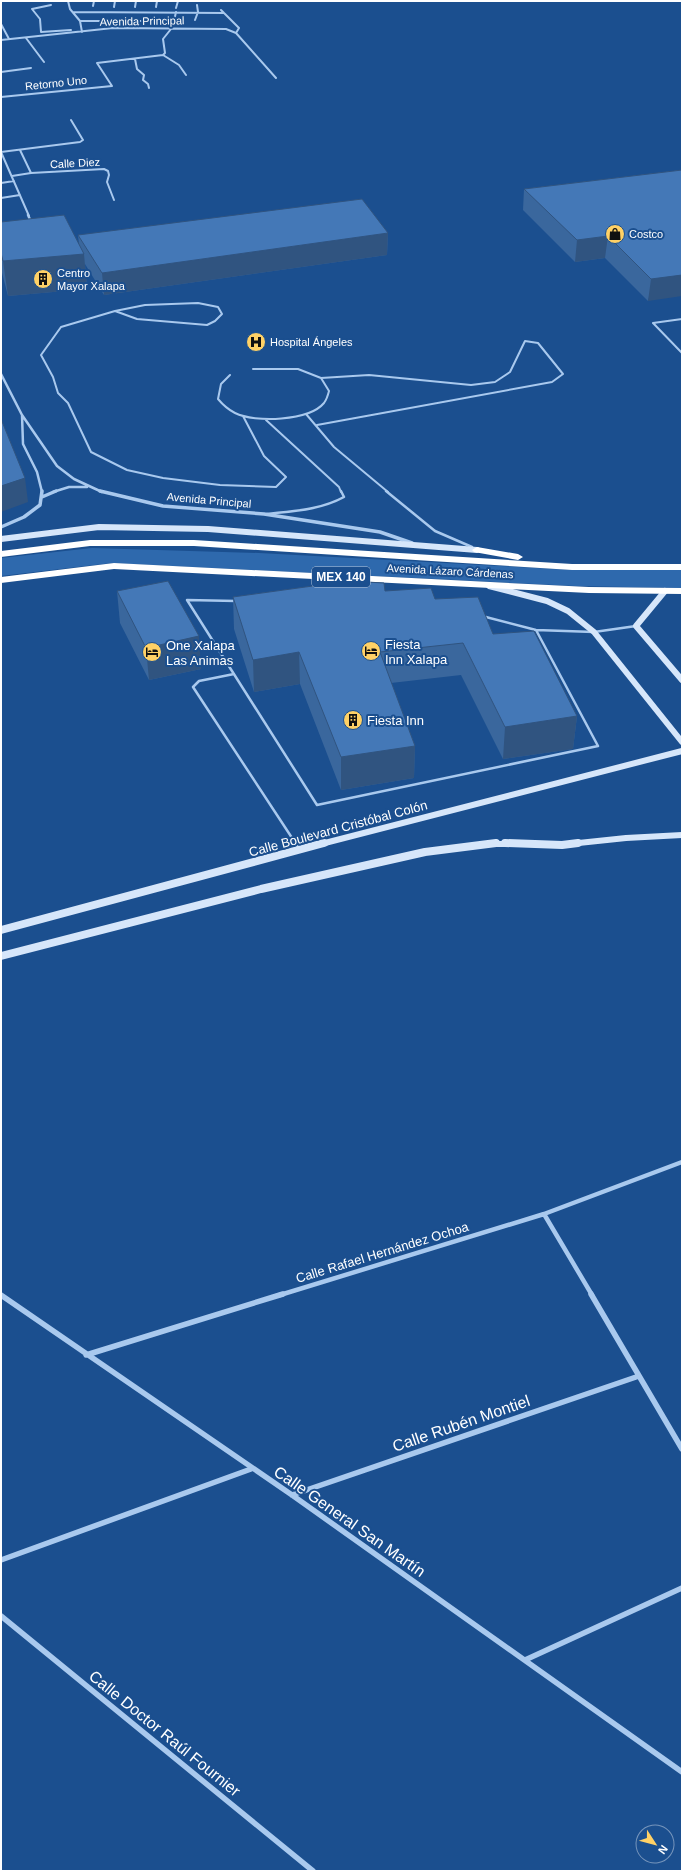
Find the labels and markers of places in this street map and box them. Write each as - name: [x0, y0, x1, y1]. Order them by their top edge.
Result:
- shop icon: Costco: [604, 223, 626, 245]
- place label: Costco: [629, 228, 663, 240]
- place label: Centro Mayor Xalapa: [57, 267, 126, 292]
- building icon: Centro Mayor Xalapa: [32, 268, 54, 290]
- hospital icon: Hospital Ángeles: [245, 331, 267, 353]
- place label: Hospital Ángeles: [270, 336, 353, 348]
- place label: Fiesta Inn Xalapa: [385, 637, 448, 667]
- place label: One Xalapa Las Animas: [166, 638, 235, 668]
- hotel icon: Fiesta Inn Xalapa: [360, 640, 382, 662]
- hotel icon: One Xalapa Las Animas: [141, 641, 163, 663]
- building icon: Fiesta Inn: [342, 709, 364, 731]
- place label: Fiesta Inn: [367, 713, 424, 728]

